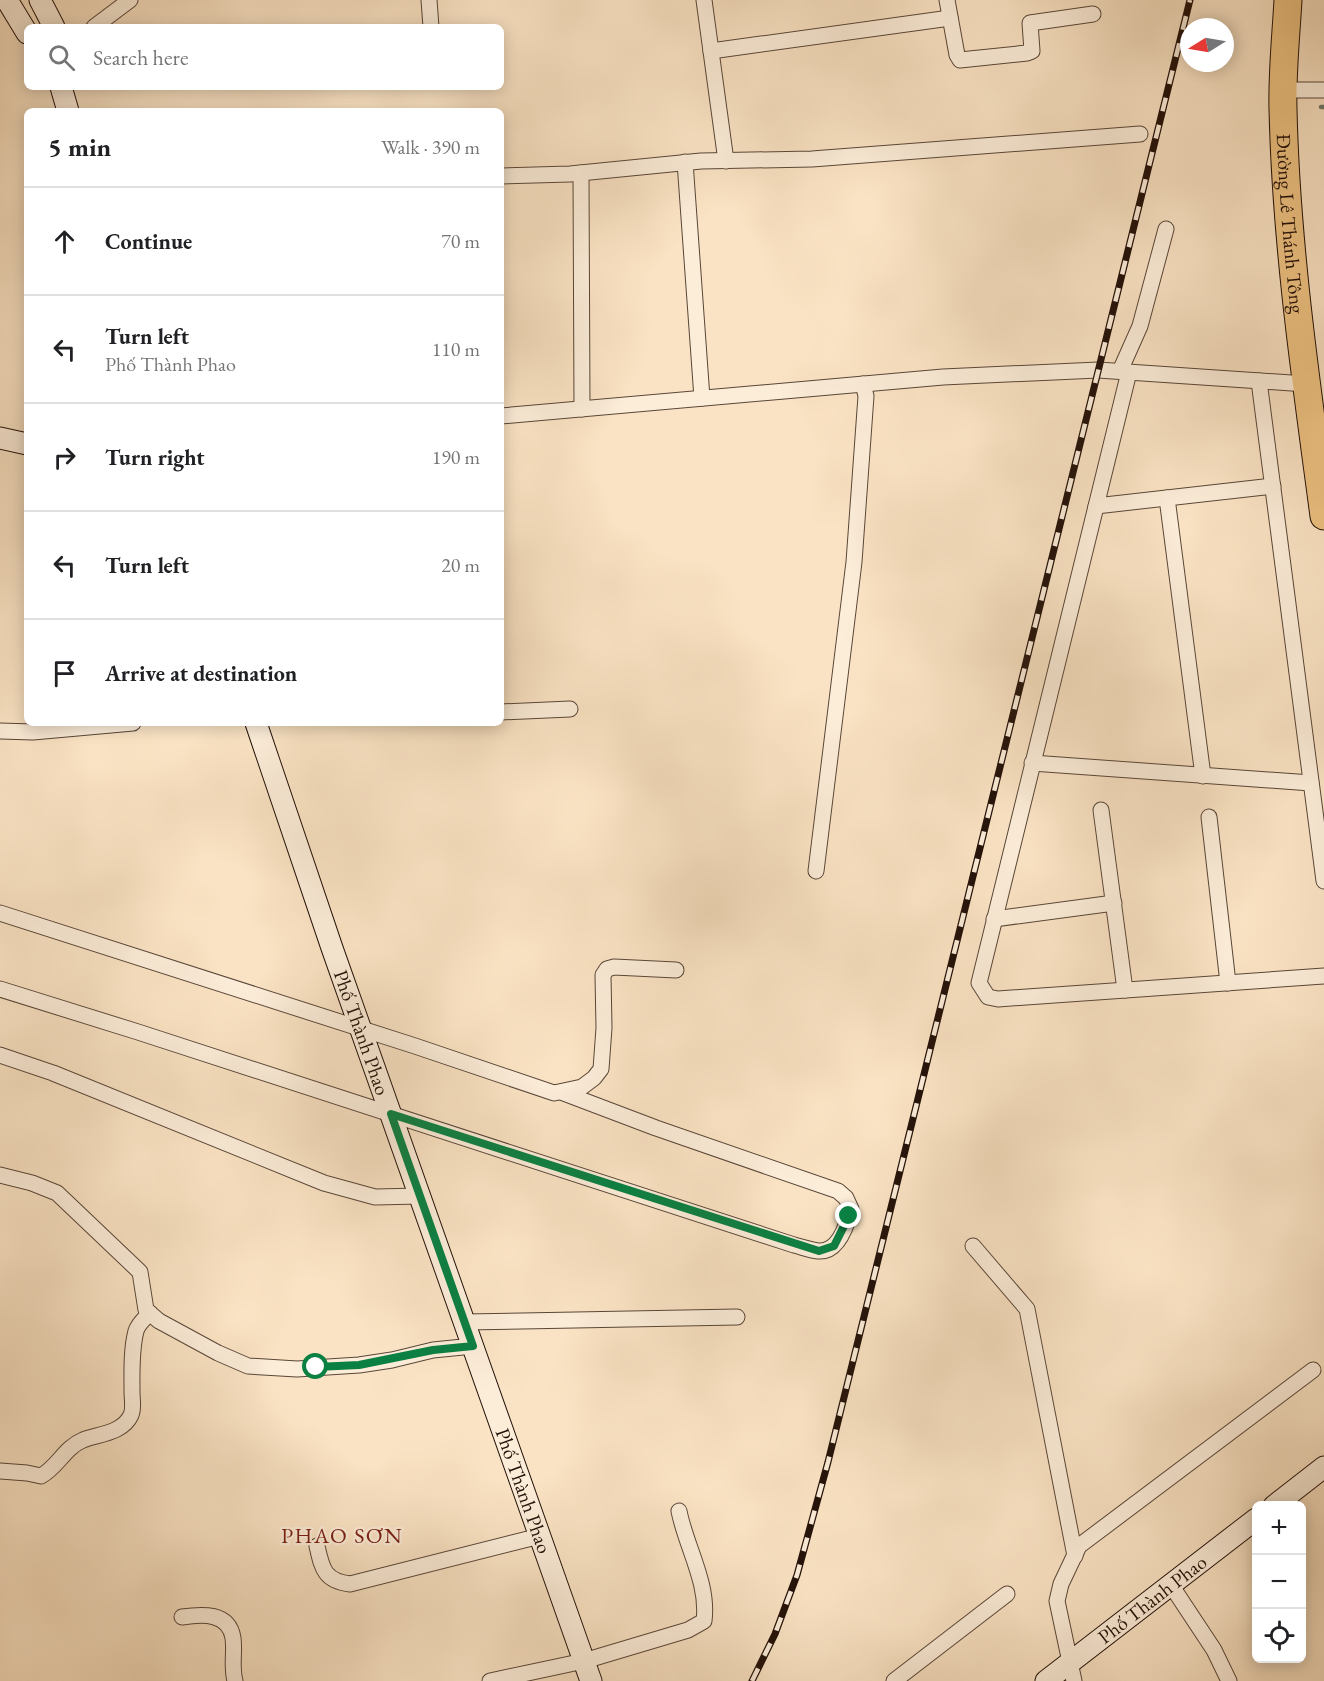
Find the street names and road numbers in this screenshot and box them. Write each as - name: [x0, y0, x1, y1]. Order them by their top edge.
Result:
- street label: Đường Lê Thánh Tông: [1271, 133, 1311, 315]
- street label: Phố Thành Phao: [328, 966, 396, 1099]
- street label: Phố Thành Phao: [490, 1424, 558, 1557]
- street label: Phố Thành Phao: [1092, 1549, 1212, 1649]

